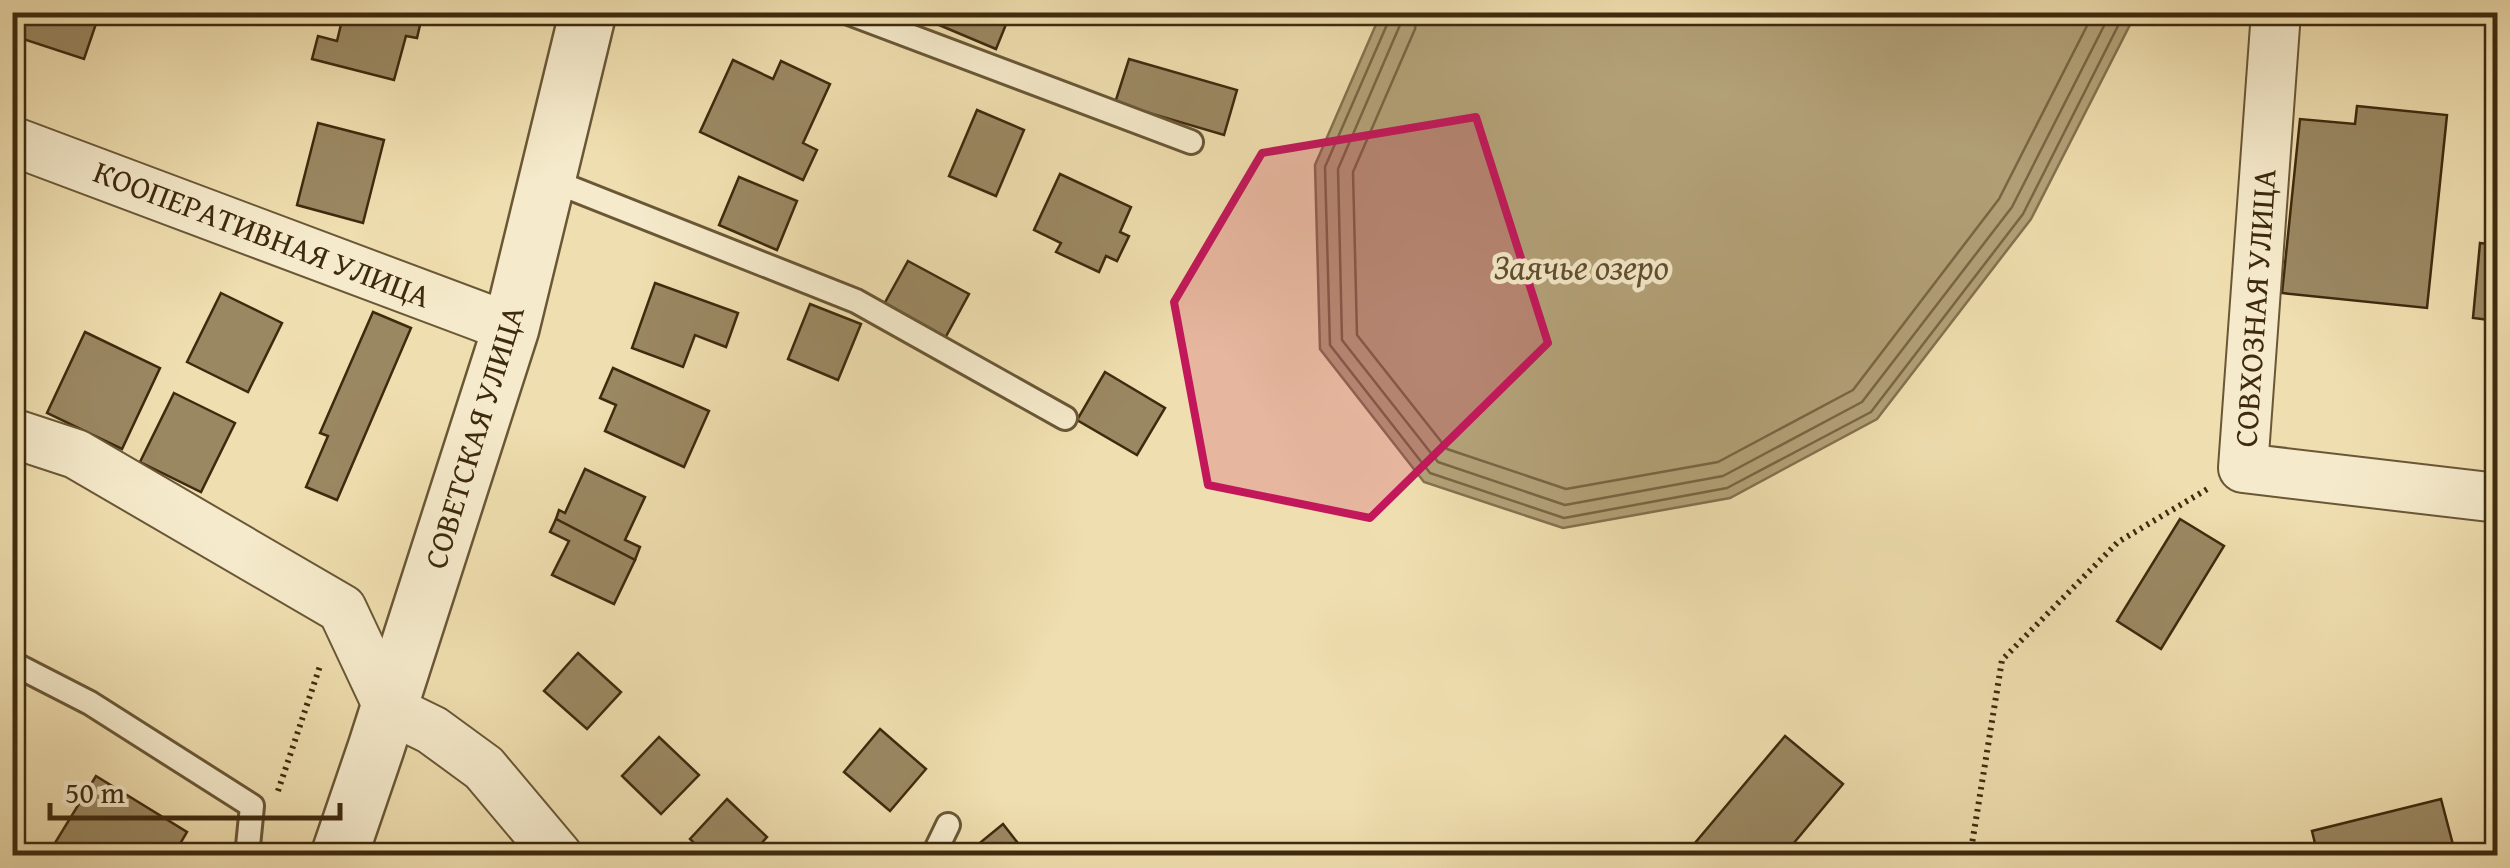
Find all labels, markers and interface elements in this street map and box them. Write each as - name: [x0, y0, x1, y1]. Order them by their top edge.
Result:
- street label: КООПЕРАТИВНАЯ УЛИЦА: [87, 148, 438, 320]
- street label: СОВХОЗНАЯ УЛИЦА: [2221, 167, 2288, 449]
- water label: Заячье озеро: [1493, 241, 1669, 292]
- street label: СОВЕТСКАЯ УЛИЦА: [411, 299, 536, 574]
- scale bar: [50, 758, 340, 820]
- text: 50 m: [65, 770, 125, 814]

